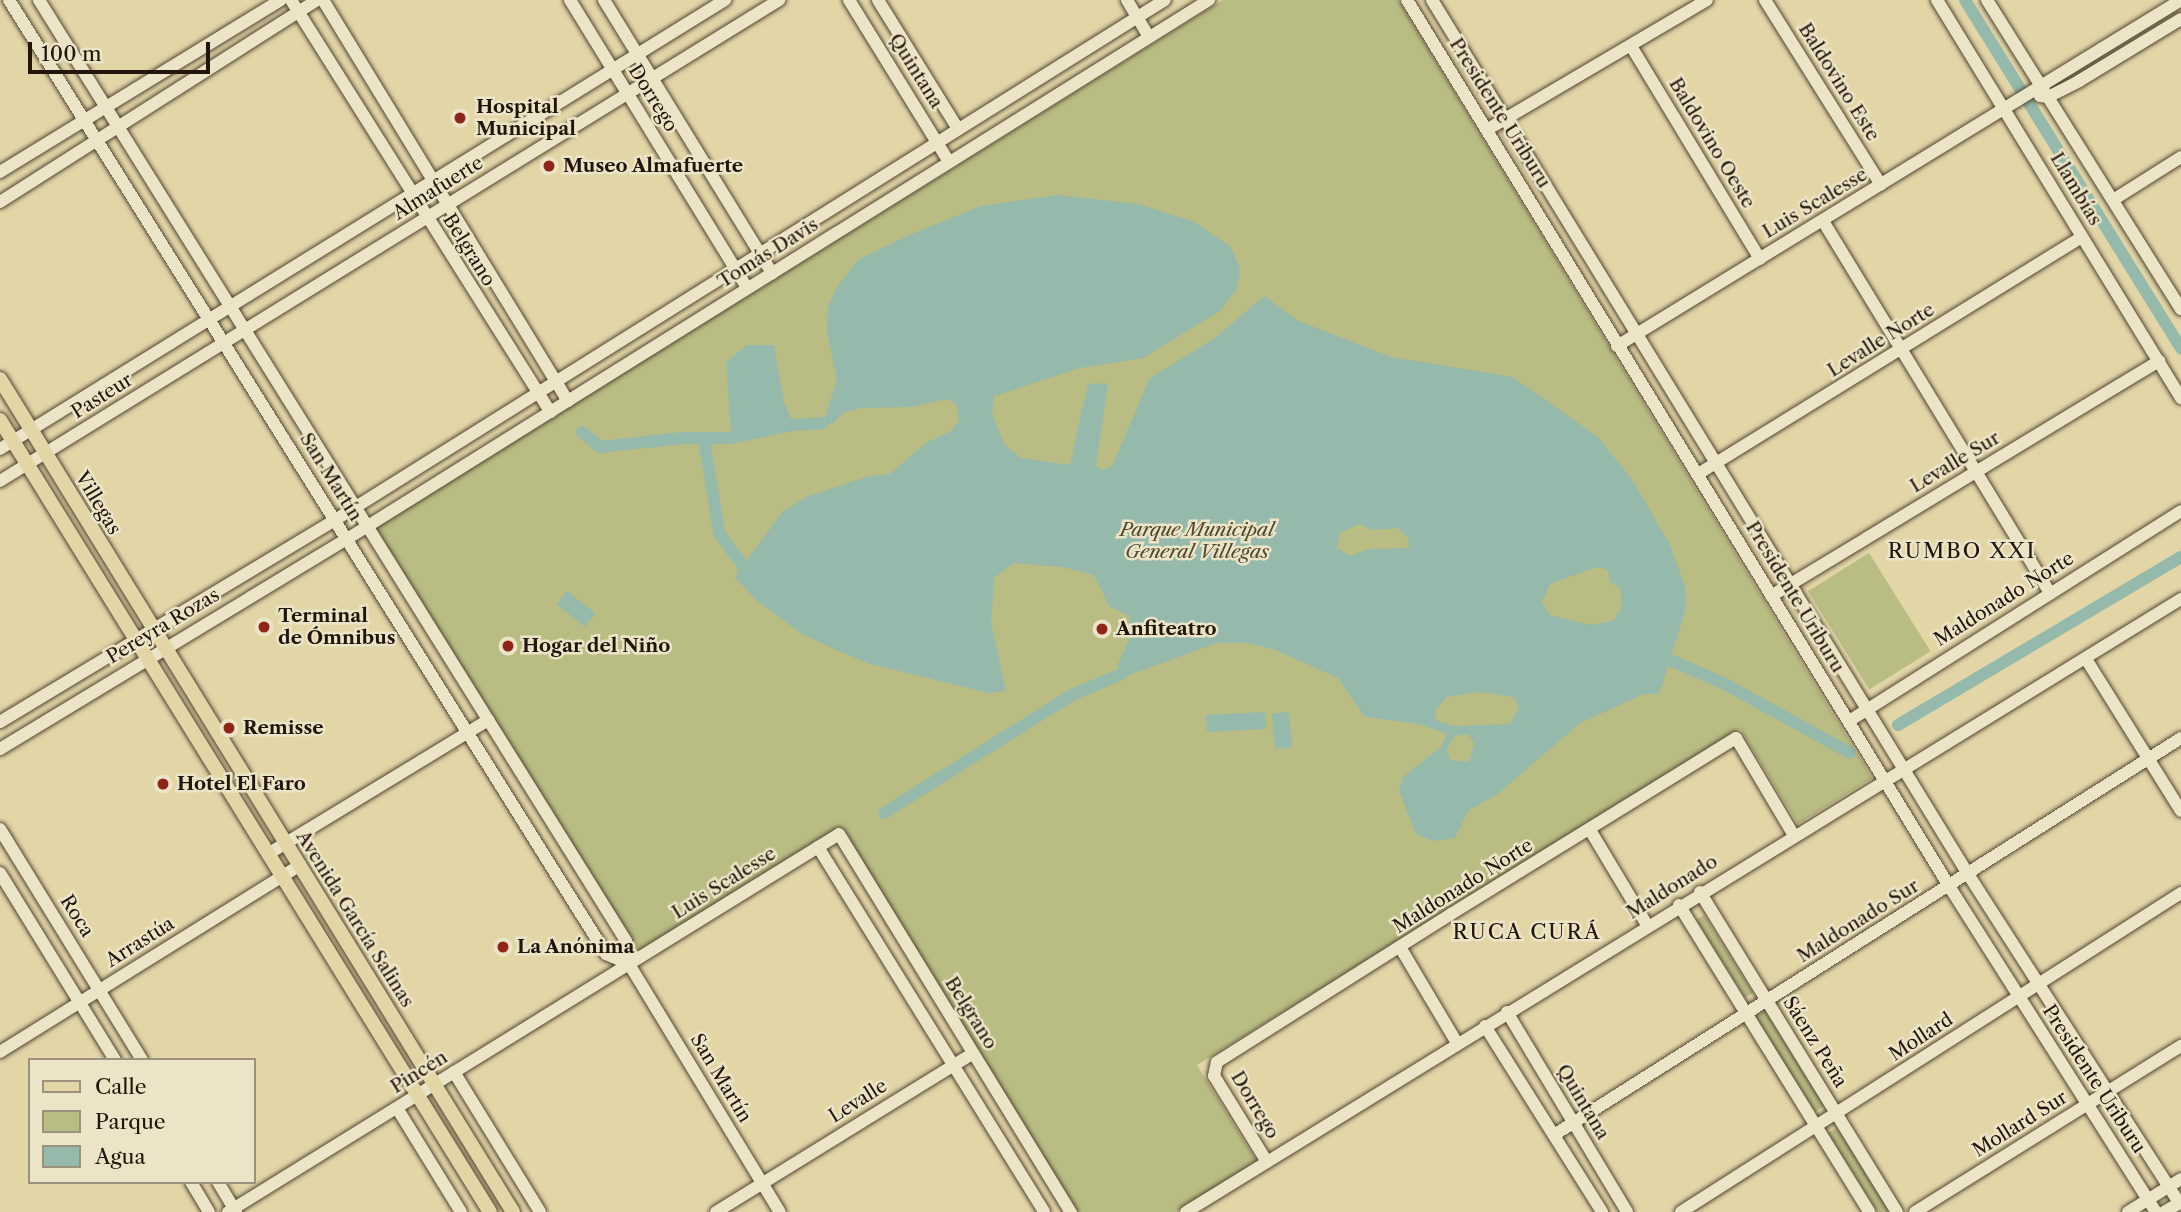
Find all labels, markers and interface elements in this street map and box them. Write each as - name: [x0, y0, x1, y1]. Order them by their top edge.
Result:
- street label: Baldovino Este: [1794, 19, 1884, 145]
- scale bar: [32, 28, 214, 72]
- street label: Quintana: [884, 29, 948, 113]
- street label: Presidente Uriburu: [1445, 34, 1555, 192]
- text: 100 m: [41, 41, 102, 66]
- street label: Dorrego: [623, 60, 683, 136]
- street label: Baldovino Oeste: [1664, 74, 1760, 212]
- place label: Hospital Municipal: [476, 96, 576, 140]
- marker: Hospital Municipal: [450, 108, 470, 128]
- street label: Llambías: [2045, 148, 2107, 230]
- street label: Almafuerte: [389, 151, 487, 225]
- place label: Museo Almafuerte: [563, 155, 744, 177]
- marker: Museo Almafuerte: [541, 158, 557, 174]
- street label: Luis Scalesse: [1759, 163, 1871, 243]
- street label: Belgrano: [438, 210, 500, 290]
- street label: Tomás Davis: [713, 213, 823, 293]
- street label: Levalle Norte: [1823, 298, 1939, 382]
- street label: Pasteur: [67, 368, 137, 424]
- street label: Levalle Sur: [1906, 426, 2004, 498]
- street label: San Martín: [295, 429, 367, 525]
- street label: Villegas: [70, 467, 126, 539]
- street label: Presidente Uriburu: [1741, 517, 1849, 677]
- park label: Parque Municipal General Villegas: [1120, 519, 1274, 563]
- district label: RUMBO XXI: [1889, 538, 2035, 564]
- street label: Maldonado Norte: [1930, 547, 2078, 651]
- street label: Pereyra Rozas: [102, 583, 224, 669]
- place label: Terminal de Ómnibus: [278, 605, 396, 649]
- place label: Anfiteatro: [1116, 618, 1217, 640]
- marker: Terminal de Ómnibus: [256, 619, 272, 635]
- marker: Anfiteatro: [1094, 621, 1110, 637]
- place label: Hogar del Niño: [522, 635, 671, 657]
- marker: Hogar del Niño: [500, 638, 516, 654]
- place label: Remisse: [243, 717, 324, 739]
- marker: Remisse: [221, 720, 237, 736]
- place label: Hotel El Faro: [177, 773, 306, 795]
- marker: Hotel El Faro: [155, 776, 171, 792]
- street label: Avenida García Salinas: [291, 826, 419, 1012]
- street label: Maldonado Norte: [1389, 834, 1537, 938]
- street label: Luis Scalesse: [668, 842, 780, 924]
- street label: Maldonado: [1622, 850, 1722, 924]
- street label: Maldonado Sur: [1793, 874, 1923, 968]
- street label: Roca: [55, 891, 99, 941]
- street label: Arrastúa: [102, 912, 178, 972]
- district label: RUCA CURÁ: [1453, 919, 1601, 945]
- place label: La Anónima: [517, 936, 635, 958]
- marker: La Anónima: [495, 939, 511, 955]
- street label: Belgrano: [940, 973, 1002, 1053]
- street label: Sáenz Peña: [1778, 992, 1852, 1092]
- street label: Presidente Uriburu: [2038, 1001, 2150, 1157]
- street label: Mollard: [1885, 1008, 1957, 1066]
- street label: San Martín: [686, 1029, 756, 1127]
- street label: Pincén: [386, 1046, 452, 1098]
- legend: [28, 1058, 256, 1184]
- street label: Quintana: [1552, 1060, 1614, 1144]
- street label: Dorrego: [1226, 1067, 1284, 1143]
- text: Calle: [95, 1074, 147, 1099]
- street label: Levalle: [825, 1074, 891, 1128]
- street label: Mollard Sur: [1969, 1086, 2071, 1162]
- text: Parque: [95, 1109, 166, 1134]
- text: Agua: [95, 1144, 146, 1169]

